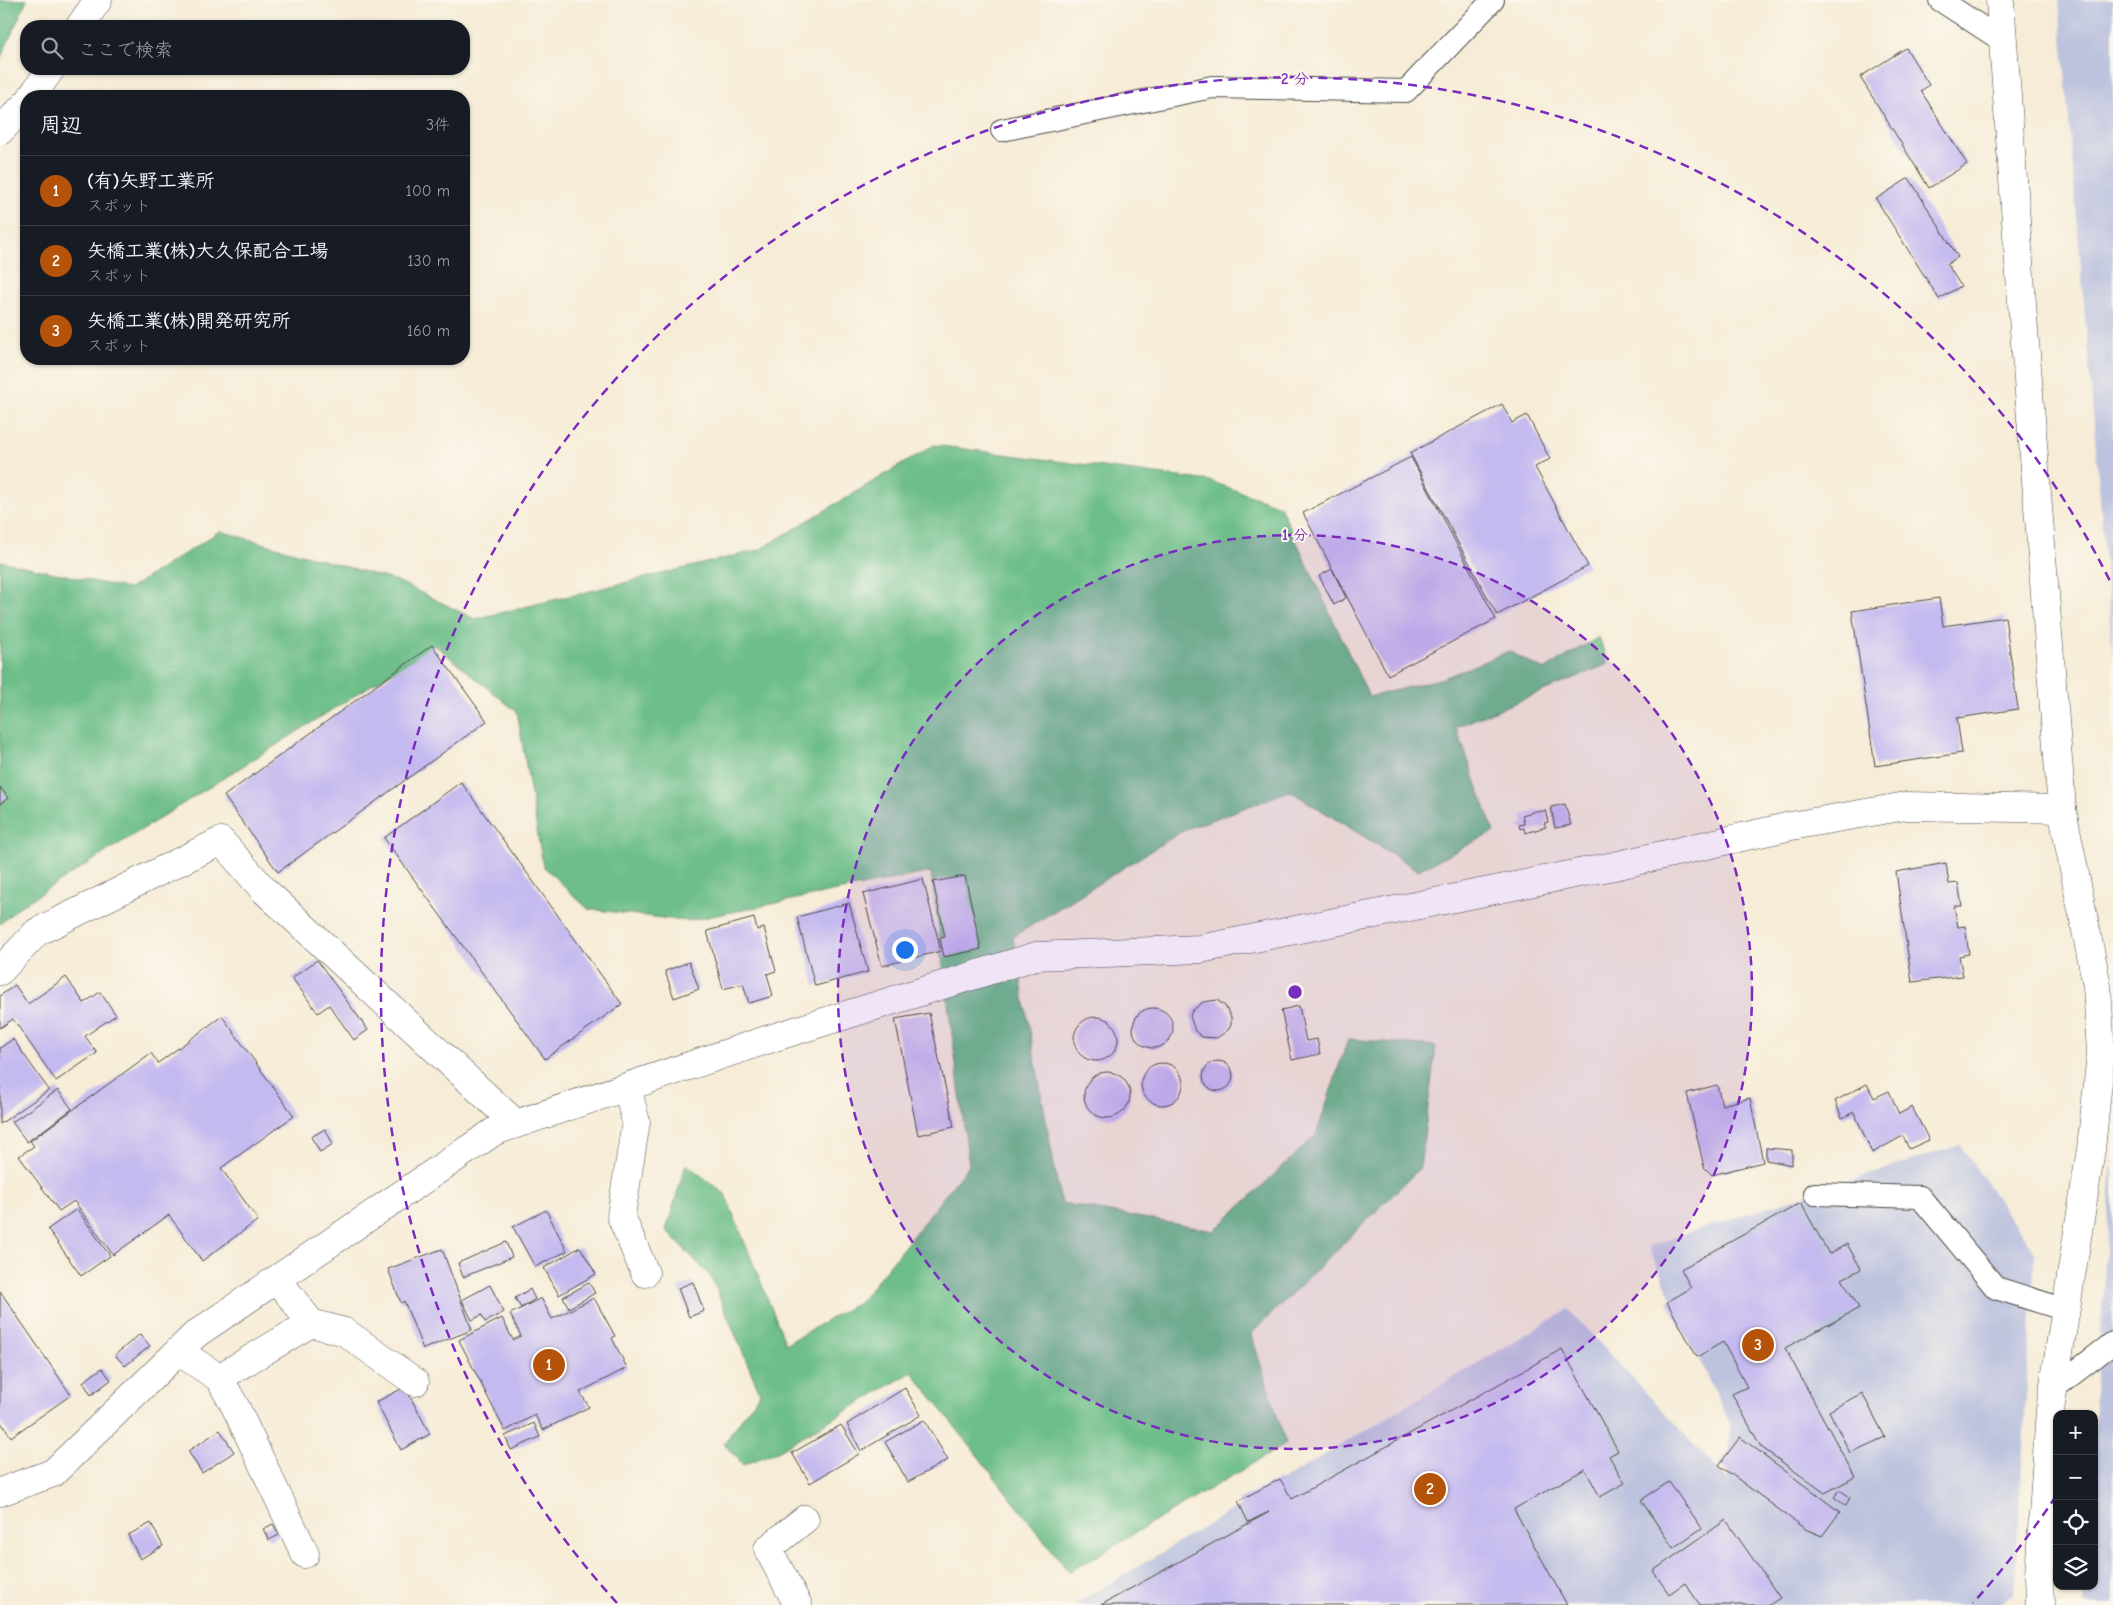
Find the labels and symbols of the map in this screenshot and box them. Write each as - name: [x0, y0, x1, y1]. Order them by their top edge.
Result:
- text: 2 分: [1281, 70, 1309, 88]
- text: 1 分: [1282, 526, 1308, 544]
- your location: [892, 937, 918, 963]
- centre of rings: [1286, 983, 1304, 1001]
- pin: 3: [1742, 1326, 1774, 1364]
- pin: 1: [533, 1346, 565, 1384]
- pin: 2: [1414, 1470, 1446, 1508]

